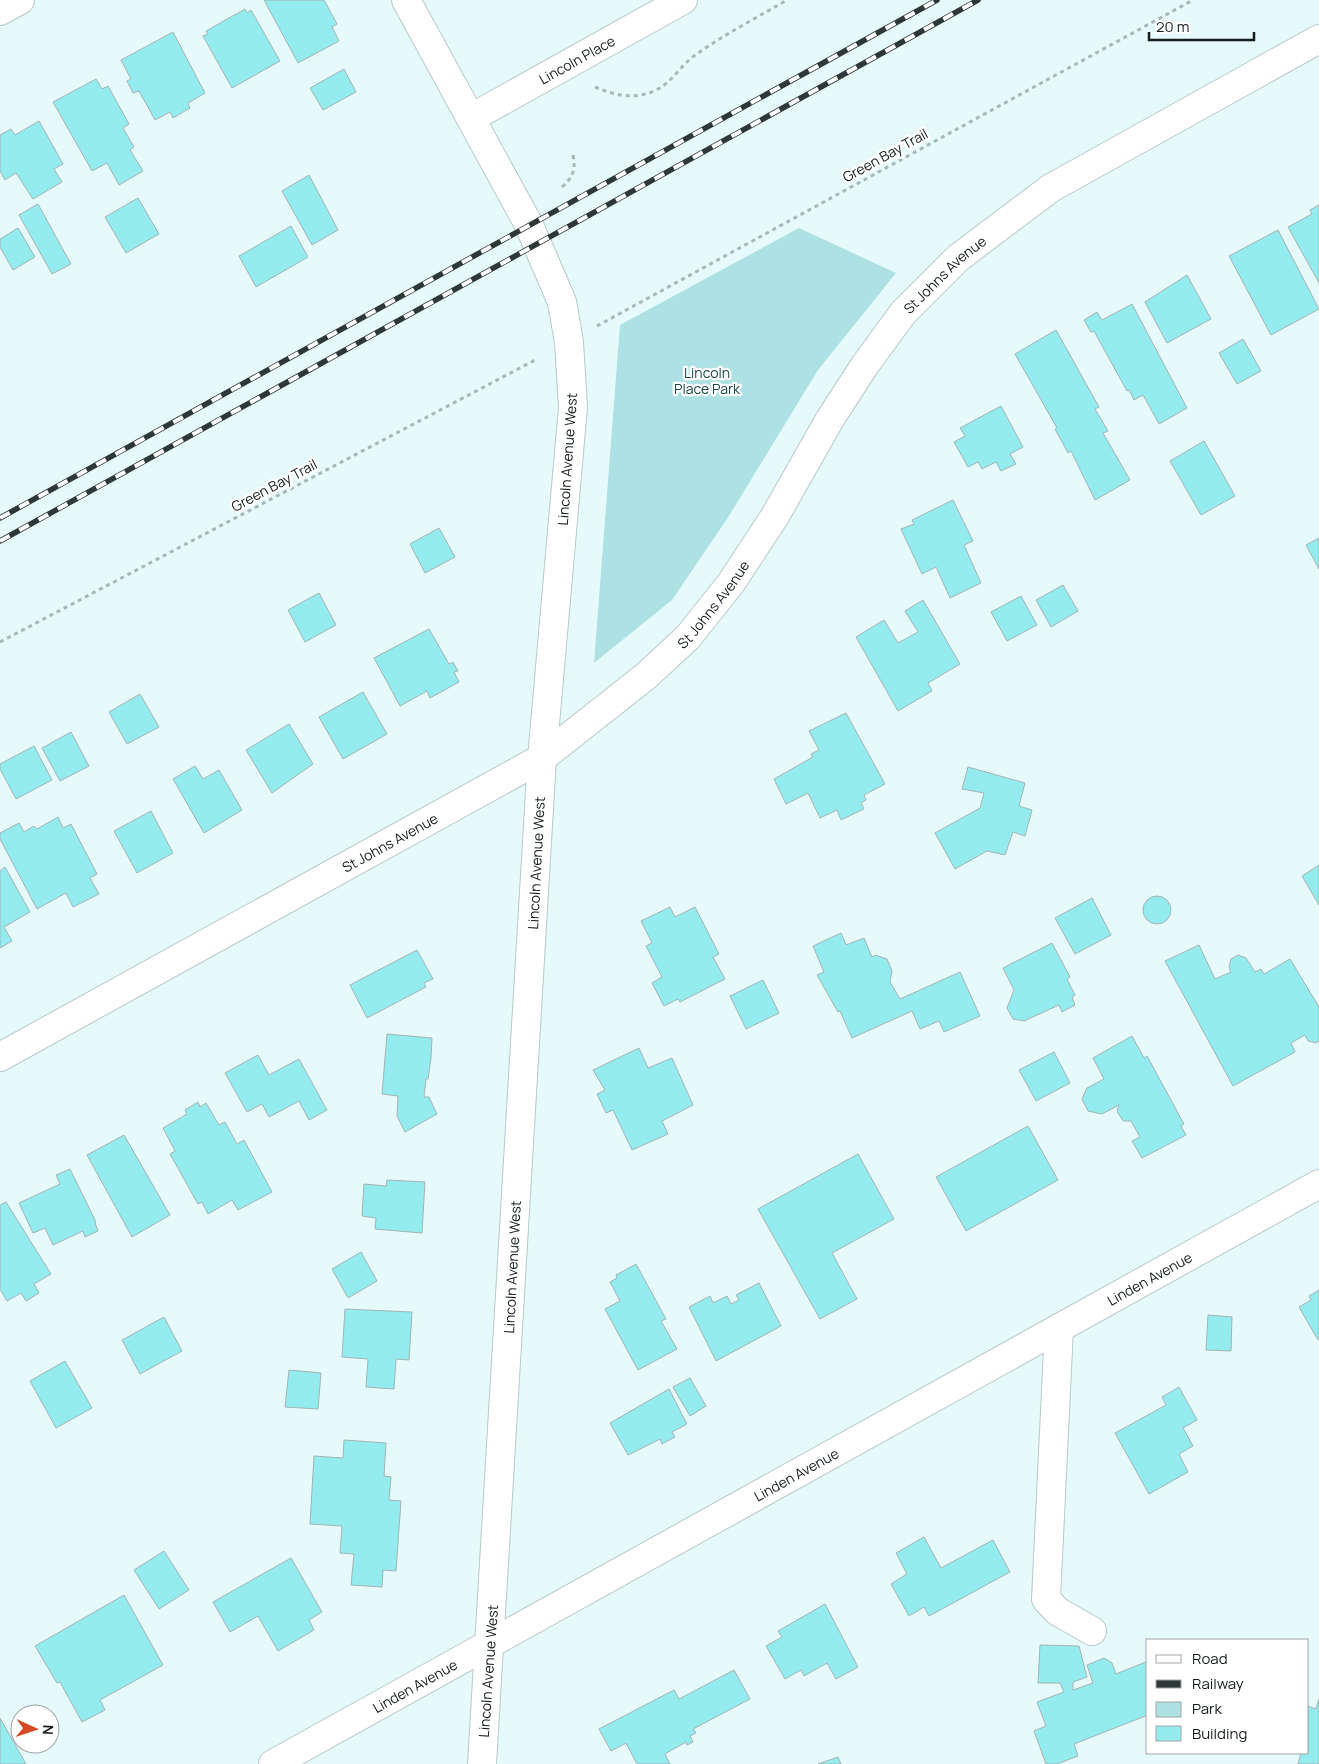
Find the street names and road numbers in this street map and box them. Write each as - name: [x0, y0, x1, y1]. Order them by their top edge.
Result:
- street label: Lincoln Place: [535, 30, 618, 88]
- street label: Green Bay Trail: [839, 124, 931, 186]
- street label: St Johns Avenue: [899, 231, 990, 317]
- street label: Lincoln Avenue West: [553, 392, 581, 526]
- street label: Green Bay Trail: [228, 454, 320, 516]
- street label: St Johns Avenue: [673, 556, 753, 652]
- street label: Lincoln Avenue West: [523, 796, 549, 930]
- street label: St Johns Avenue: [338, 808, 441, 876]
- street label: Lincoln Avenue West: [499, 1200, 525, 1334]
- street label: Linden Avenue: [1104, 1247, 1195, 1309]
- street label: Linden Avenue: [750, 1443, 842, 1505]
- street label: Lincoln Avenue West: [474, 1604, 502, 1738]
- street label: Linden Avenue: [369, 1654, 460, 1717]

